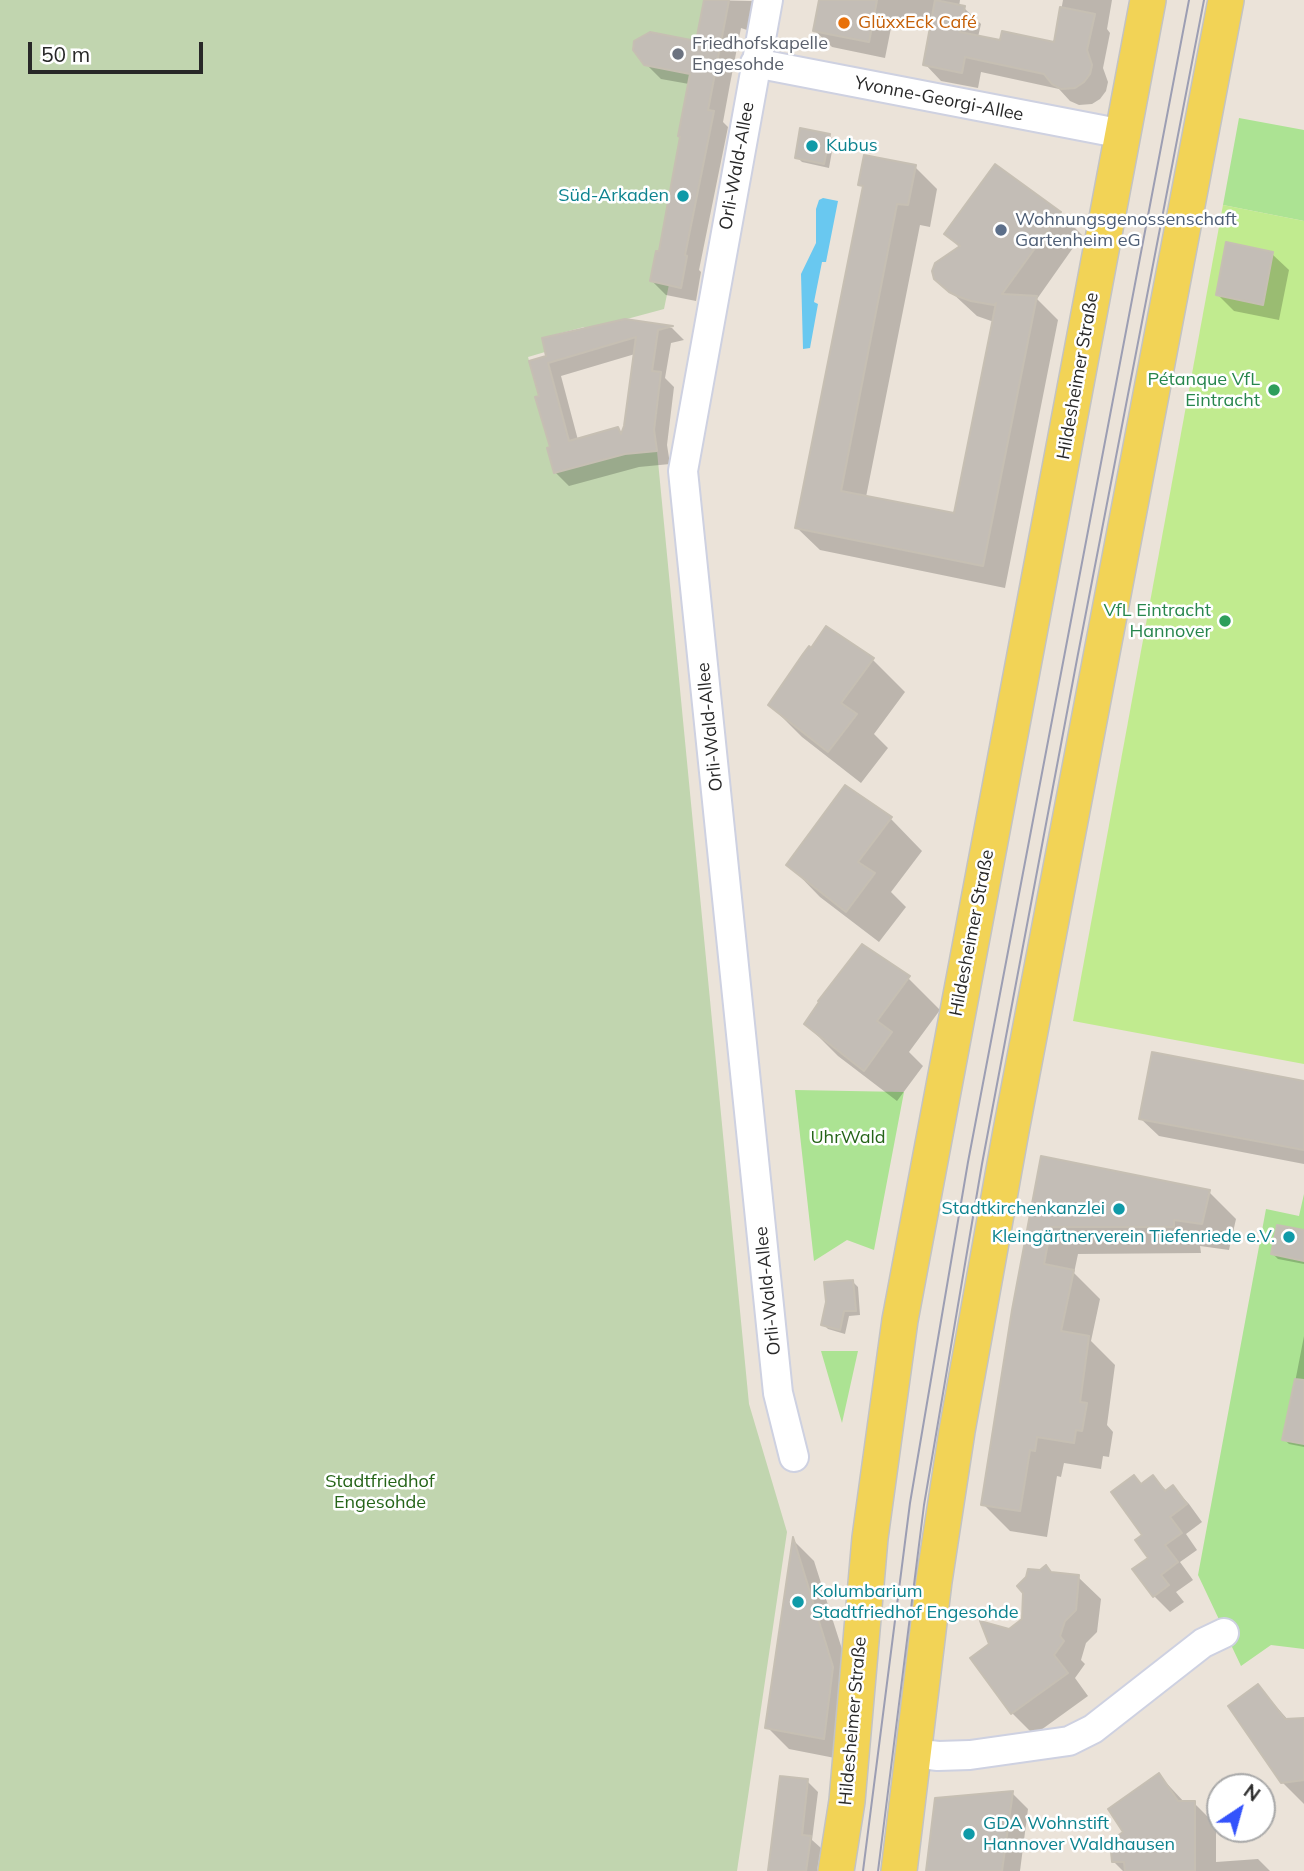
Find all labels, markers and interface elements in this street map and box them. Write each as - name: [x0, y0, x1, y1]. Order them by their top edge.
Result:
- place label: GlüxxEck Café: [858, 12, 977, 34]
- marker: GlüxxEck Café: [836, 15, 852, 31]
- scale bar: [32, 28, 206, 72]
- place label: Friedhofskapelle Engesohde: [692, 33, 828, 76]
- text: 50 m: [41, 41, 90, 67]
- marker: Friedhofskapelle Engesohde: [670, 46, 686, 62]
- street label: Yvonne-Georgi-Allee: [853, 72, 1025, 126]
- street label: Orli-Wald-Allee: [715, 100, 759, 232]
- place label: Kubus: [826, 135, 878, 157]
- marker: Kubus: [804, 138, 820, 154]
- place label: Süd-Arkaden: [558, 185, 669, 207]
- marker: Süd-Arkaden: [675, 188, 691, 204]
- place label: Wohnungsgenossenschaft Gartenheim eG: [1015, 209, 1237, 252]
- marker: Wohnungsgenossenschaft Gartenheim eG: [993, 222, 1009, 238]
- street label: Hildesheimer Straße: [1053, 291, 1103, 461]
- place label: Pétanque VfL Eintracht: [1147, 369, 1260, 412]
- marker: Pétanque VfL Eintracht: [1266, 382, 1282, 398]
- place label: VfL Eintracht Hannover: [1103, 600, 1211, 642]
- marker: VfL Eintracht Hannover: [1217, 613, 1233, 629]
- street label: Orli-Wald-Allee: [692, 661, 728, 793]
- street label: Hildesheimer Straße: [945, 848, 999, 1018]
- park label: UhrWald: [810, 1127, 886, 1149]
- place label: Stadtkirchenkanzlei: [942, 1198, 1105, 1220]
- marker: Stadtkirchenkanzlei: [1111, 1201, 1127, 1217]
- street label: Orli-Wald-Allee: [750, 1225, 786, 1357]
- place label: Kleingärtnerverein Tiefenriede e.V.: [992, 1226, 1275, 1248]
- marker: Kleingärtnerverein Tiefenriede e.V.: [1281, 1229, 1297, 1245]
- park label: Stadtfriedhof Engesohde: [325, 1471, 435, 1514]
- place label: Kolumbarium Stadtfriedhof Engesohde: [812, 1581, 1019, 1624]
- marker: Kolumbarium Stadtfriedhof Engesohde: [790, 1594, 806, 1610]
- street label: Hildesheimer Straße: [835, 1636, 871, 1806]
- north arrow: [1206, 1773, 1276, 1843]
- text: N: [1239, 1779, 1265, 1807]
- place label: GDA Wohnstift Hannover Waldhausen: [983, 1813, 1175, 1856]
- marker: GDA Wohnstift Hannover Waldhausen: [961, 1826, 977, 1842]

